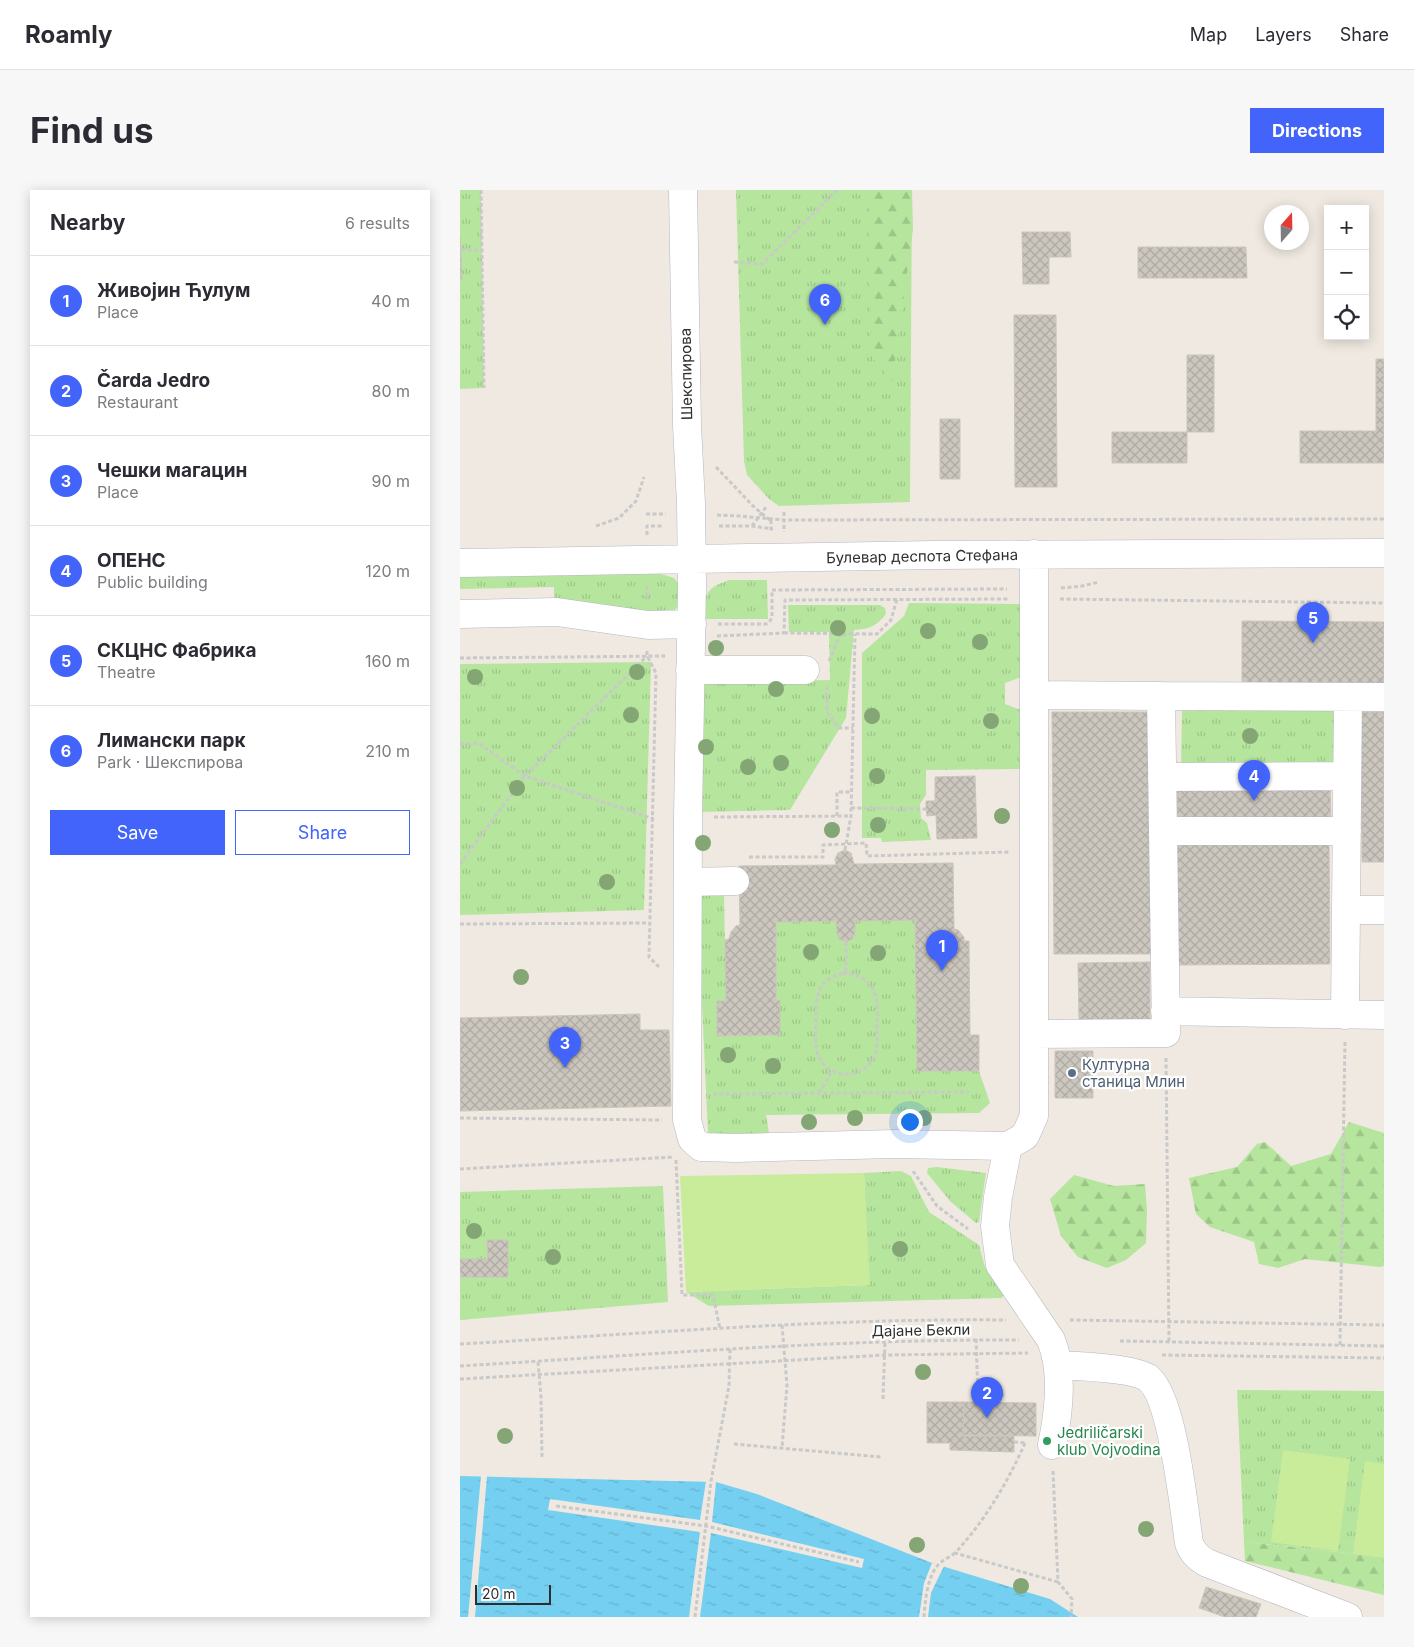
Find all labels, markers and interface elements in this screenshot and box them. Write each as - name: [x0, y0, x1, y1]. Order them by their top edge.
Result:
- text: Roamly: [25, 20, 112, 49]
- text: Map: [1190, 24, 1227, 45]
- text: Layers: [1255, 24, 1312, 45]
- text: Share: [1340, 24, 1389, 45]
- button: Directions: [1250, 108, 1384, 153]
- text: Find us: [30, 109, 154, 151]
- north arrow: [1264, 205, 1309, 250]
- map controls: [1324, 205, 1369, 340]
- button: +: [1324, 205, 1369, 250]
- text: Nearby: [50, 210, 125, 235]
- text: 6 results: [345, 213, 410, 233]
- button: −: [1324, 250, 1369, 295]
- text: Живојин Ћулум: [97, 279, 250, 302]
- pin: 6: [809, 284, 841, 325]
- text: 1: [63, 291, 69, 311]
- text: 40 m: [371, 291, 410, 311]
- button: locate: [1324, 295, 1369, 340]
- text: Place: [97, 302, 139, 322]
- street label: Шекспирова: [676, 328, 696, 420]
- text: Čarda Jedro: [97, 369, 210, 392]
- text: 2: [61, 381, 71, 401]
- text: 80 m: [371, 381, 410, 401]
- text: Restaurant: [97, 392, 178, 412]
- text: Чешки магацин: [97, 459, 247, 482]
- text: 3: [61, 471, 71, 491]
- text: 90 m: [371, 471, 410, 491]
- text: Place: [97, 482, 139, 502]
- street label: Булевар деспота Стефана: [826, 545, 1018, 567]
- text: ОПЕНС: [97, 549, 166, 572]
- text: 4: [61, 561, 71, 581]
- text: 120 m: [365, 561, 410, 581]
- text: Public building: [97, 572, 208, 592]
- pin: 5: [1297, 602, 1329, 643]
- text: СКЦНС Фабрика: [97, 639, 256, 662]
- text: 5: [61, 651, 71, 671]
- text: 160 m: [365, 651, 410, 671]
- text: Theatre: [97, 662, 156, 682]
- text: Лимански парк: [97, 729, 246, 752]
- text: 6: [61, 741, 71, 761]
- text: 210 m: [365, 741, 410, 761]
- text: Park · Шекспирова: [97, 752, 243, 772]
- pin: 4: [1238, 760, 1270, 801]
- button: Save: [50, 810, 225, 855]
- button: Share: [235, 810, 410, 855]
- pin: 1: [926, 930, 958, 971]
- pin: 3: [549, 1027, 581, 1068]
- place label: Културна станица Млин: [1082, 1055, 1185, 1091]
- marker: Културна станица Млин: [1066, 1067, 1078, 1079]
- your location: [897, 1109, 923, 1135]
- street label: Дајане Бекли: [872, 1320, 970, 1340]
- pin: 2: [971, 1377, 1003, 1418]
- place label: Jedriličarski klub Vojvodina: [1057, 1423, 1161, 1459]
- marker: Jedriličarski klub Vojvodina: [1041, 1435, 1053, 1447]
- scale bar: [475, 1582, 551, 1605]
- text: 20 m: [482, 1585, 516, 1602]

